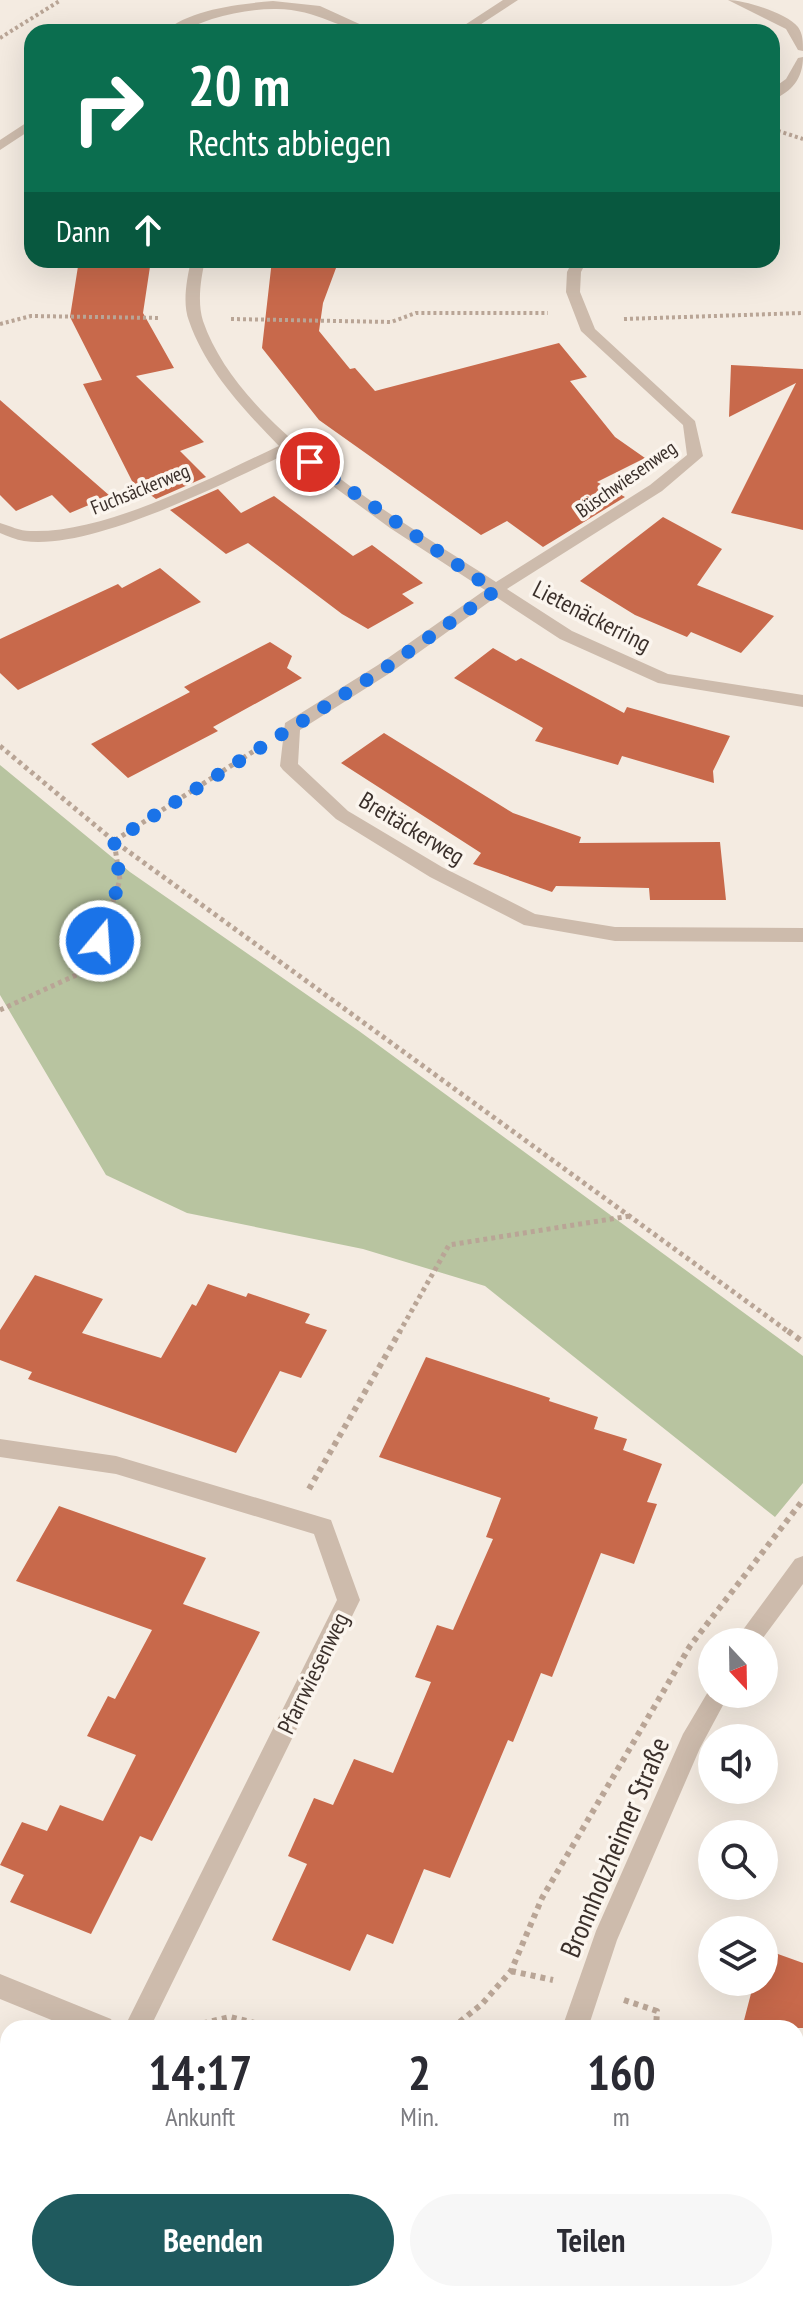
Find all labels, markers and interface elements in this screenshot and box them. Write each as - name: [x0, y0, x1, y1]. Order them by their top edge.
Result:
- text: 20 m: [188, 49, 290, 121]
- icon: right: [56, 56, 160, 160]
- text: Rechts abbiegen: [188, 119, 391, 166]
- icon: ahead: [126, 208, 170, 252]
- text: Dann: [56, 211, 110, 250]
- pin: [276, 428, 344, 496]
- street label: Büschwiesenweg: [570, 435, 682, 523]
- icon: arrive: [288, 440, 332, 484]
- street label: Fuchsäckerweg: [87, 457, 193, 521]
- street label: Lietenäckerring: [528, 573, 656, 659]
- street label: Breitäckerweg: [354, 784, 470, 872]
- position arrow: [58, 899, 142, 983]
- street label: Pfarrwiesenweg: [270, 1607, 356, 1739]
- north arrow: [698, 1628, 778, 1708]
- map controls: [698, 1628, 778, 1996]
- button: sound: [698, 1724, 778, 1804]
- street label: Bronnholzheimer Straße: [551, 1731, 677, 1963]
- button: search: [698, 1820, 778, 1900]
- button: layers: [698, 1916, 778, 1996]
- text: 14:17: [148, 2041, 252, 2103]
- text: 2: [408, 2041, 431, 2103]
- text: 160: [587, 2041, 656, 2103]
- text: Ankunft: [165, 2100, 235, 2133]
- text: Min.: [400, 2100, 439, 2133]
- text: m: [613, 2100, 630, 2133]
- button: Beenden: [32, 2194, 394, 2286]
- button: Teilen: [410, 2194, 772, 2286]

